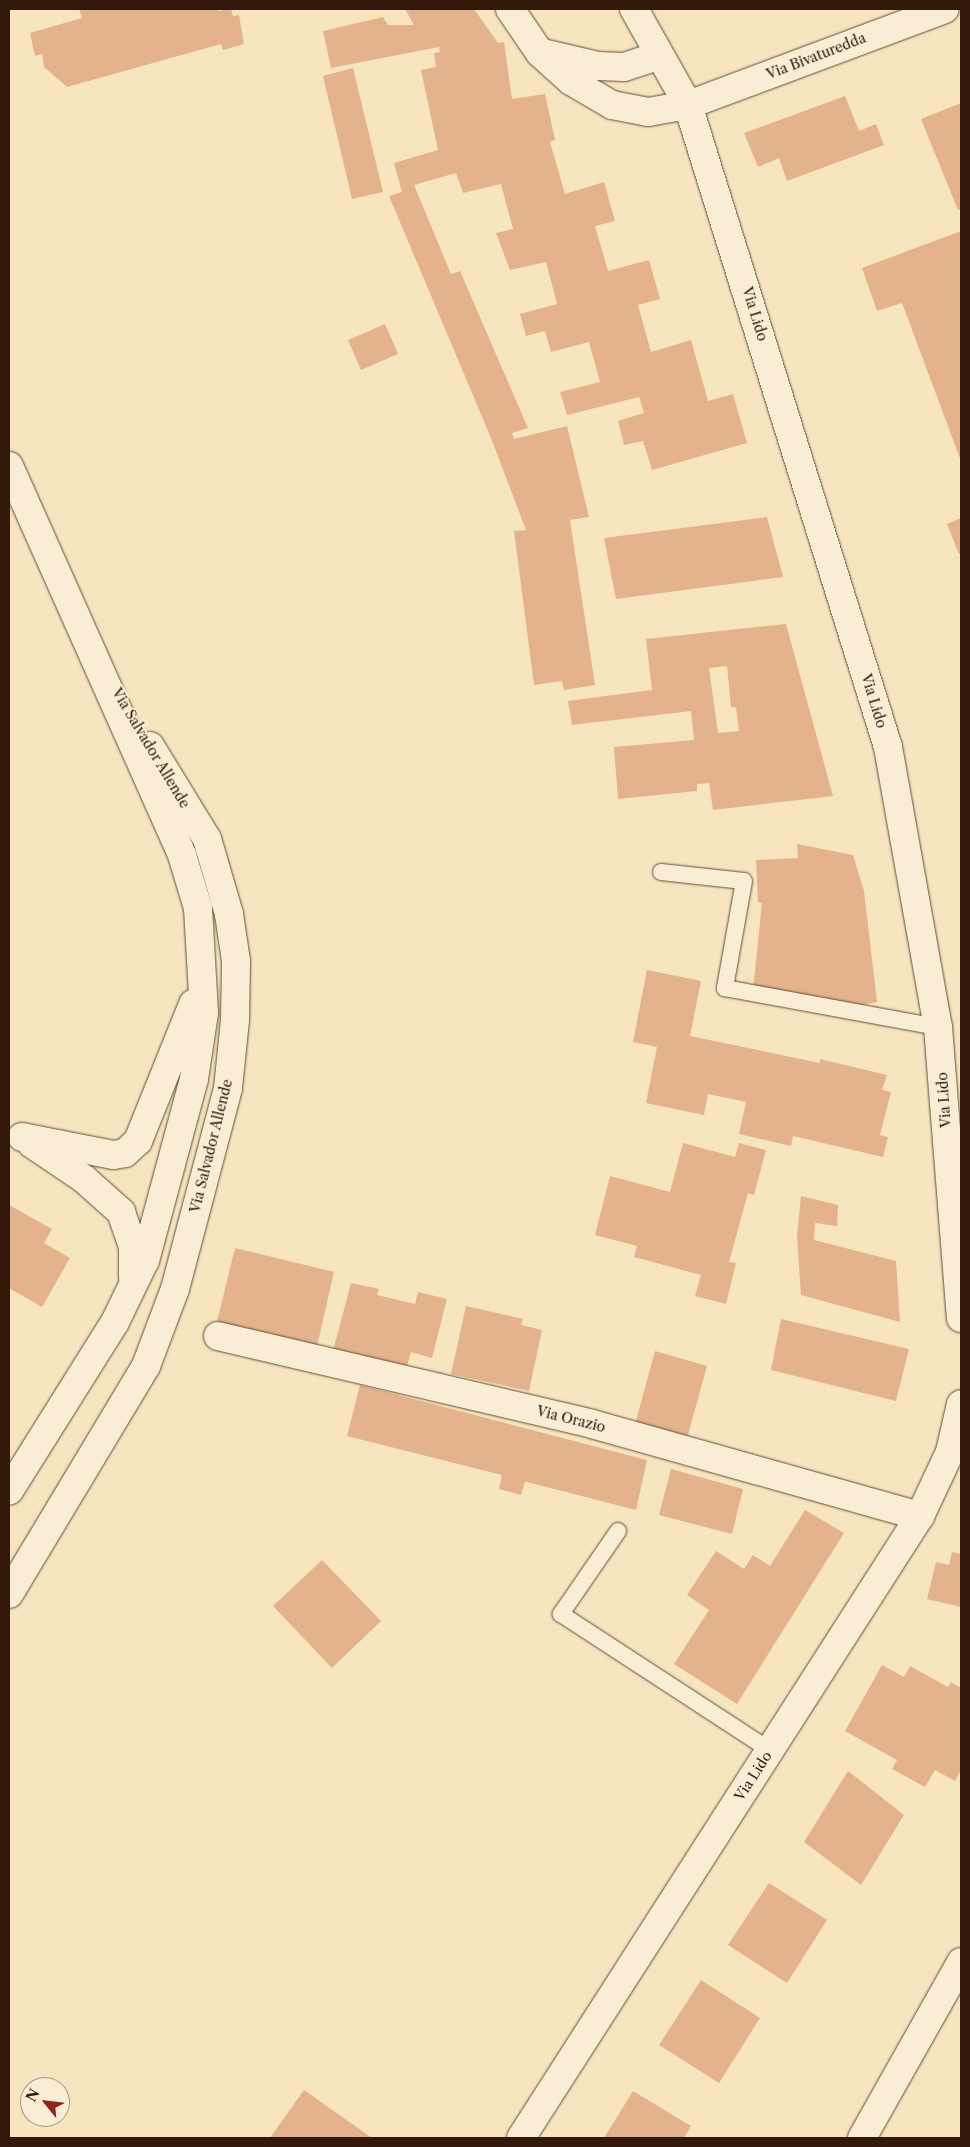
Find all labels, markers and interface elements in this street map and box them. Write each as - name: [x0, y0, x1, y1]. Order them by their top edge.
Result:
- street label: Via Bivaturedda: [764, 29, 868, 83]
- street label: Via Lido: [739, 285, 771, 343]
- street label: Via Lido: [858, 672, 890, 730]
- street label: Via Salvador Allende: [108, 684, 194, 812]
- street label: Via Lido: [934, 1071, 954, 1129]
- street label: Via Salvador Allende: [186, 1077, 236, 1215]
- street label: Via Orazio: [535, 1402, 607, 1436]
- street label: Via Lido: [731, 1748, 775, 1804]
- north arrow: [20, 2077, 70, 2127]
- text: N: [22, 2086, 44, 2105]

